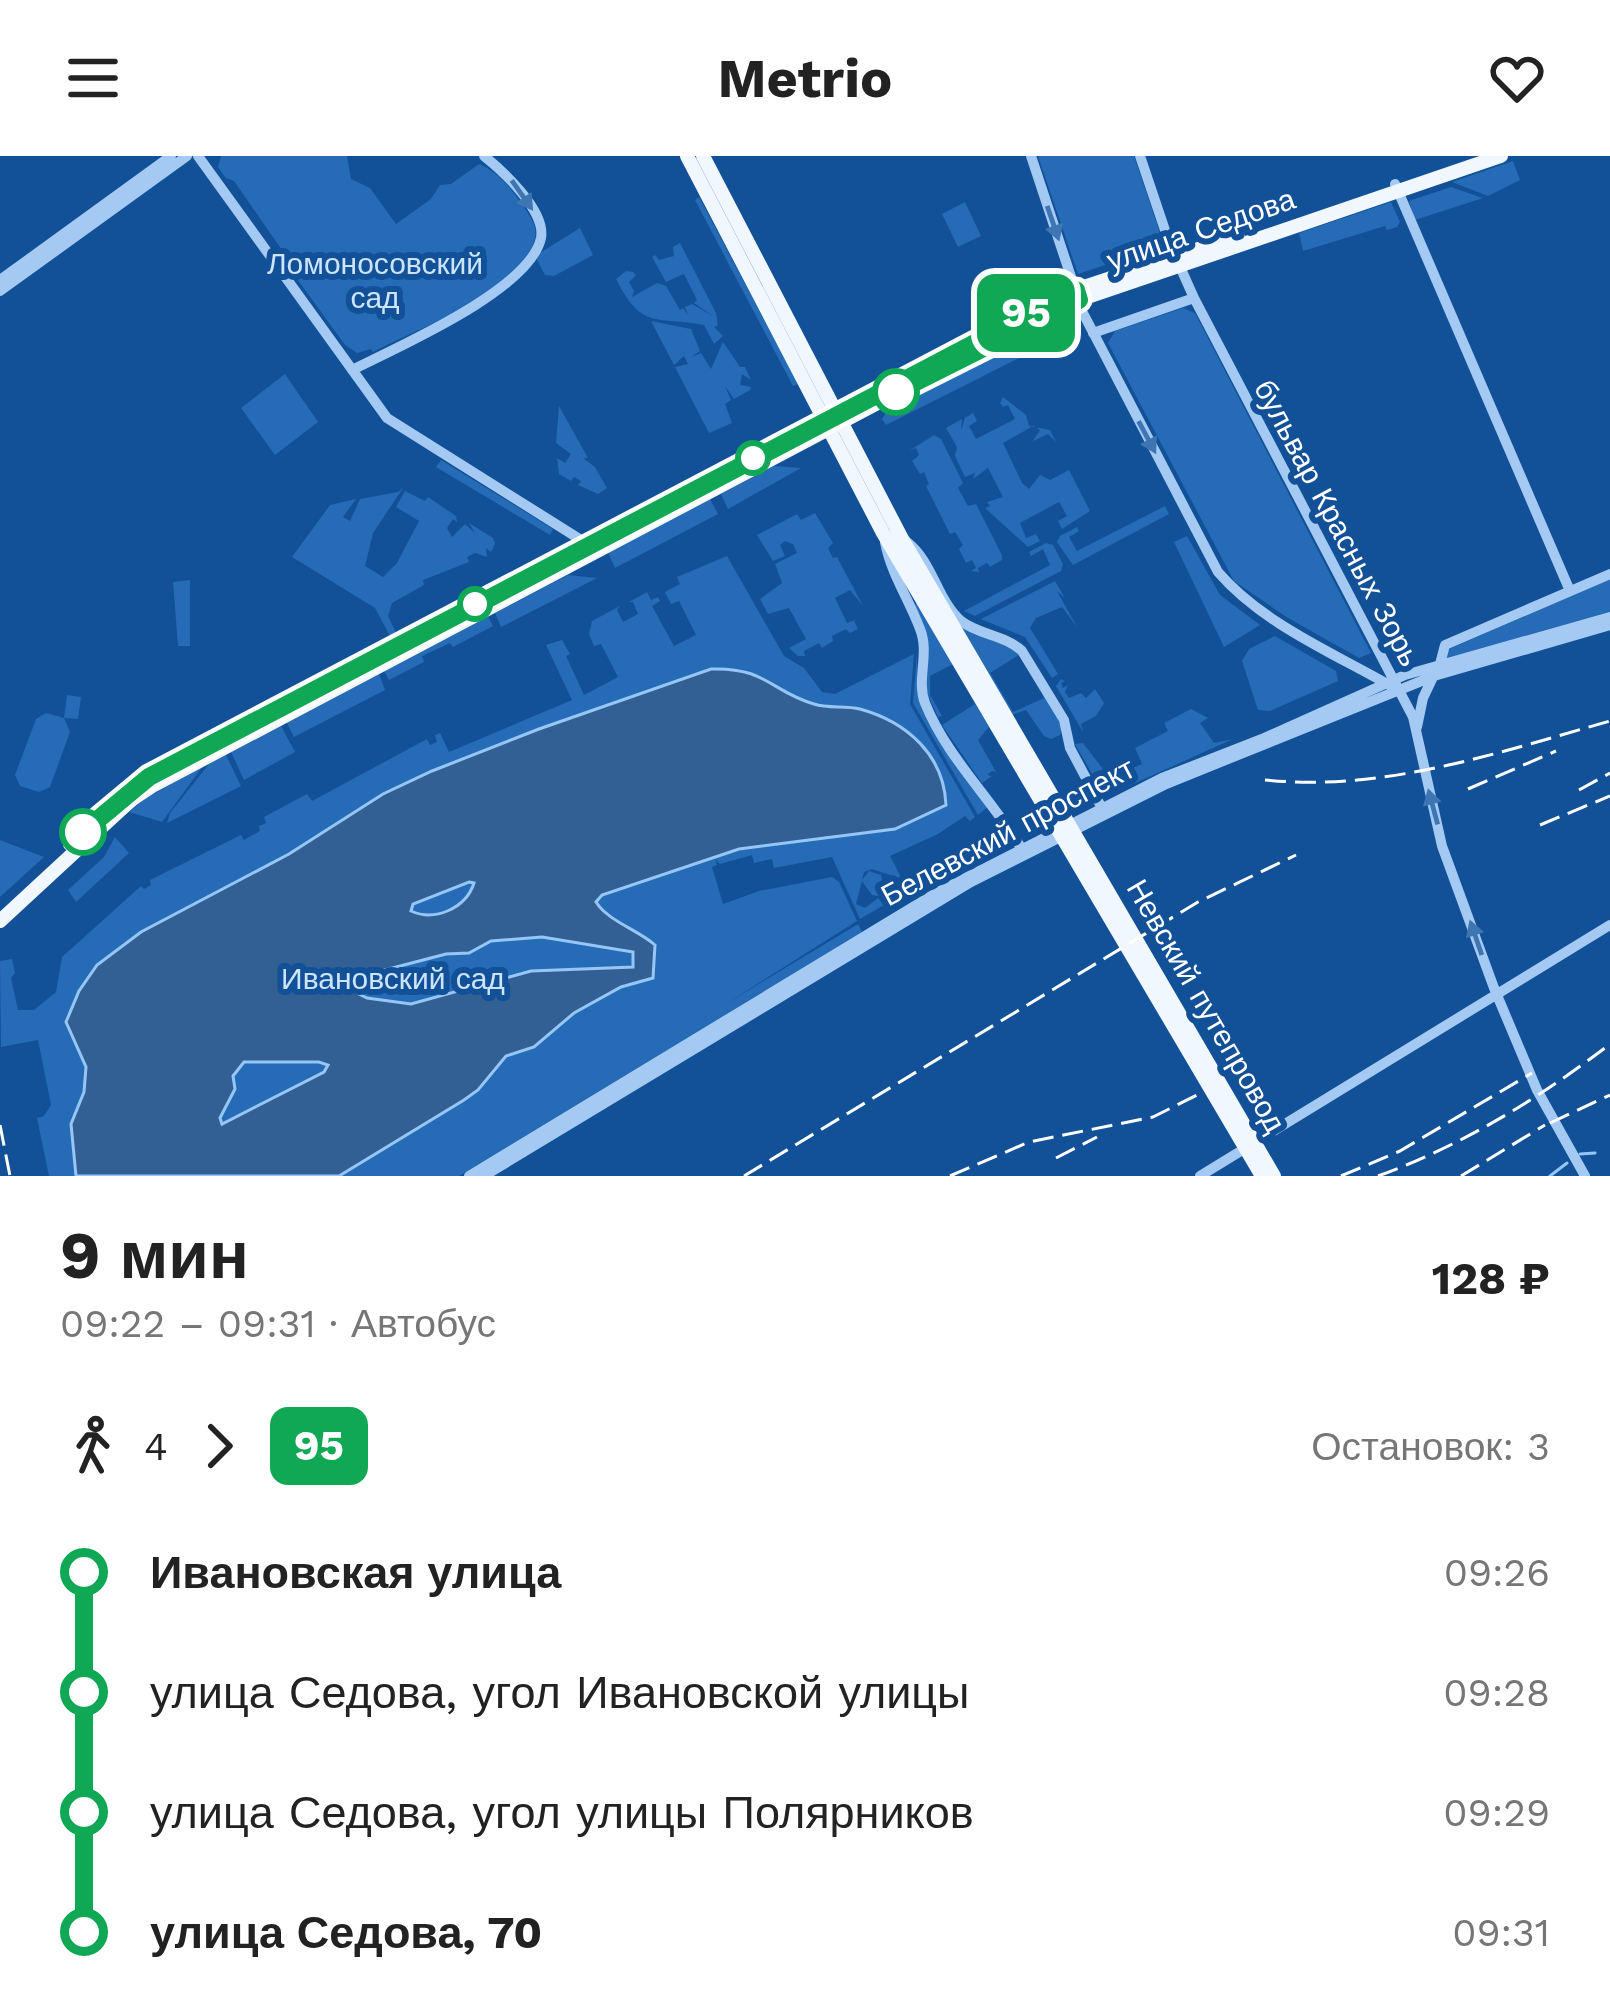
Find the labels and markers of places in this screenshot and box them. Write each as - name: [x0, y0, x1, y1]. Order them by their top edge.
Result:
- unlabelled marker: [874, 370, 918, 414]
- unlabelled marker: [737, 442, 769, 474]
- unlabelled marker: [459, 588, 491, 620]
- unlabelled marker: [61, 810, 105, 854]

